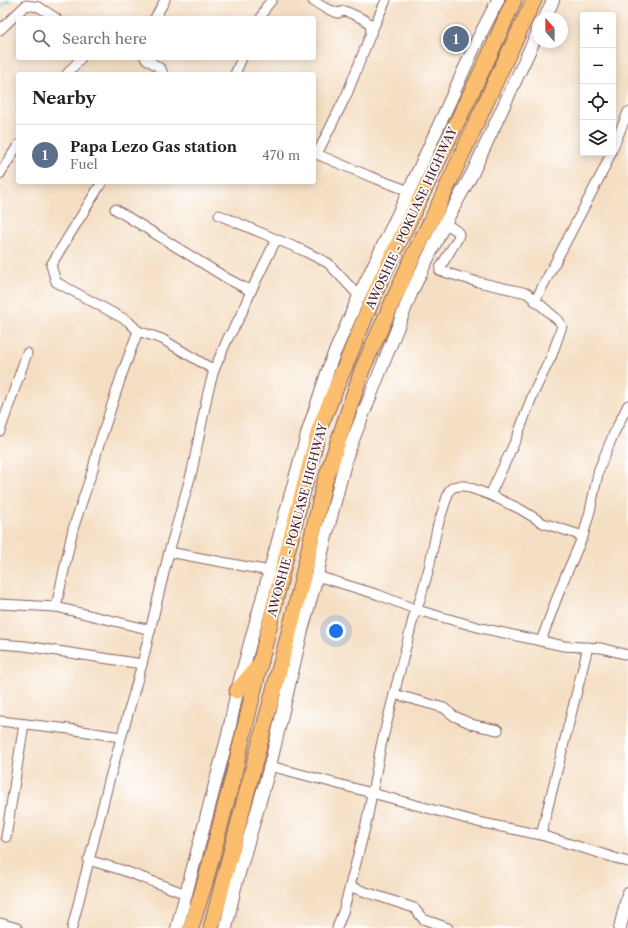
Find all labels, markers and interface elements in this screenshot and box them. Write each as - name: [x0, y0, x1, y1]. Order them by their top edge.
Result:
- north arrow: [532, 12, 568, 48]
- map controls: [580, 12, 616, 156]
- button: +: [580, 12, 616, 48]
- search box: [16, 16, 316, 60]
- pin: 1: [443, 24, 469, 54]
- icon: search: [30, 27, 52, 49]
- text: Search here: [62, 29, 147, 48]
- button: −: [580, 48, 616, 84]
- button: locate: [580, 84, 616, 120]
- text: Nearby: [32, 88, 96, 108]
- button: layers: [580, 120, 616, 156]
- street label: AWOSHIE - POKUASE HIGHWAY: [362, 124, 460, 312]
- text: Papa Lezo Gas station: [70, 137, 237, 156]
- text: 1: [42, 147, 48, 163]
- text: 470 m: [262, 147, 300, 163]
- text: Fuel: [70, 156, 98, 172]
- street label: AWOSHIE - POKUASE HIGHWAY: [264, 421, 330, 619]
- your location: [326, 621, 346, 641]

